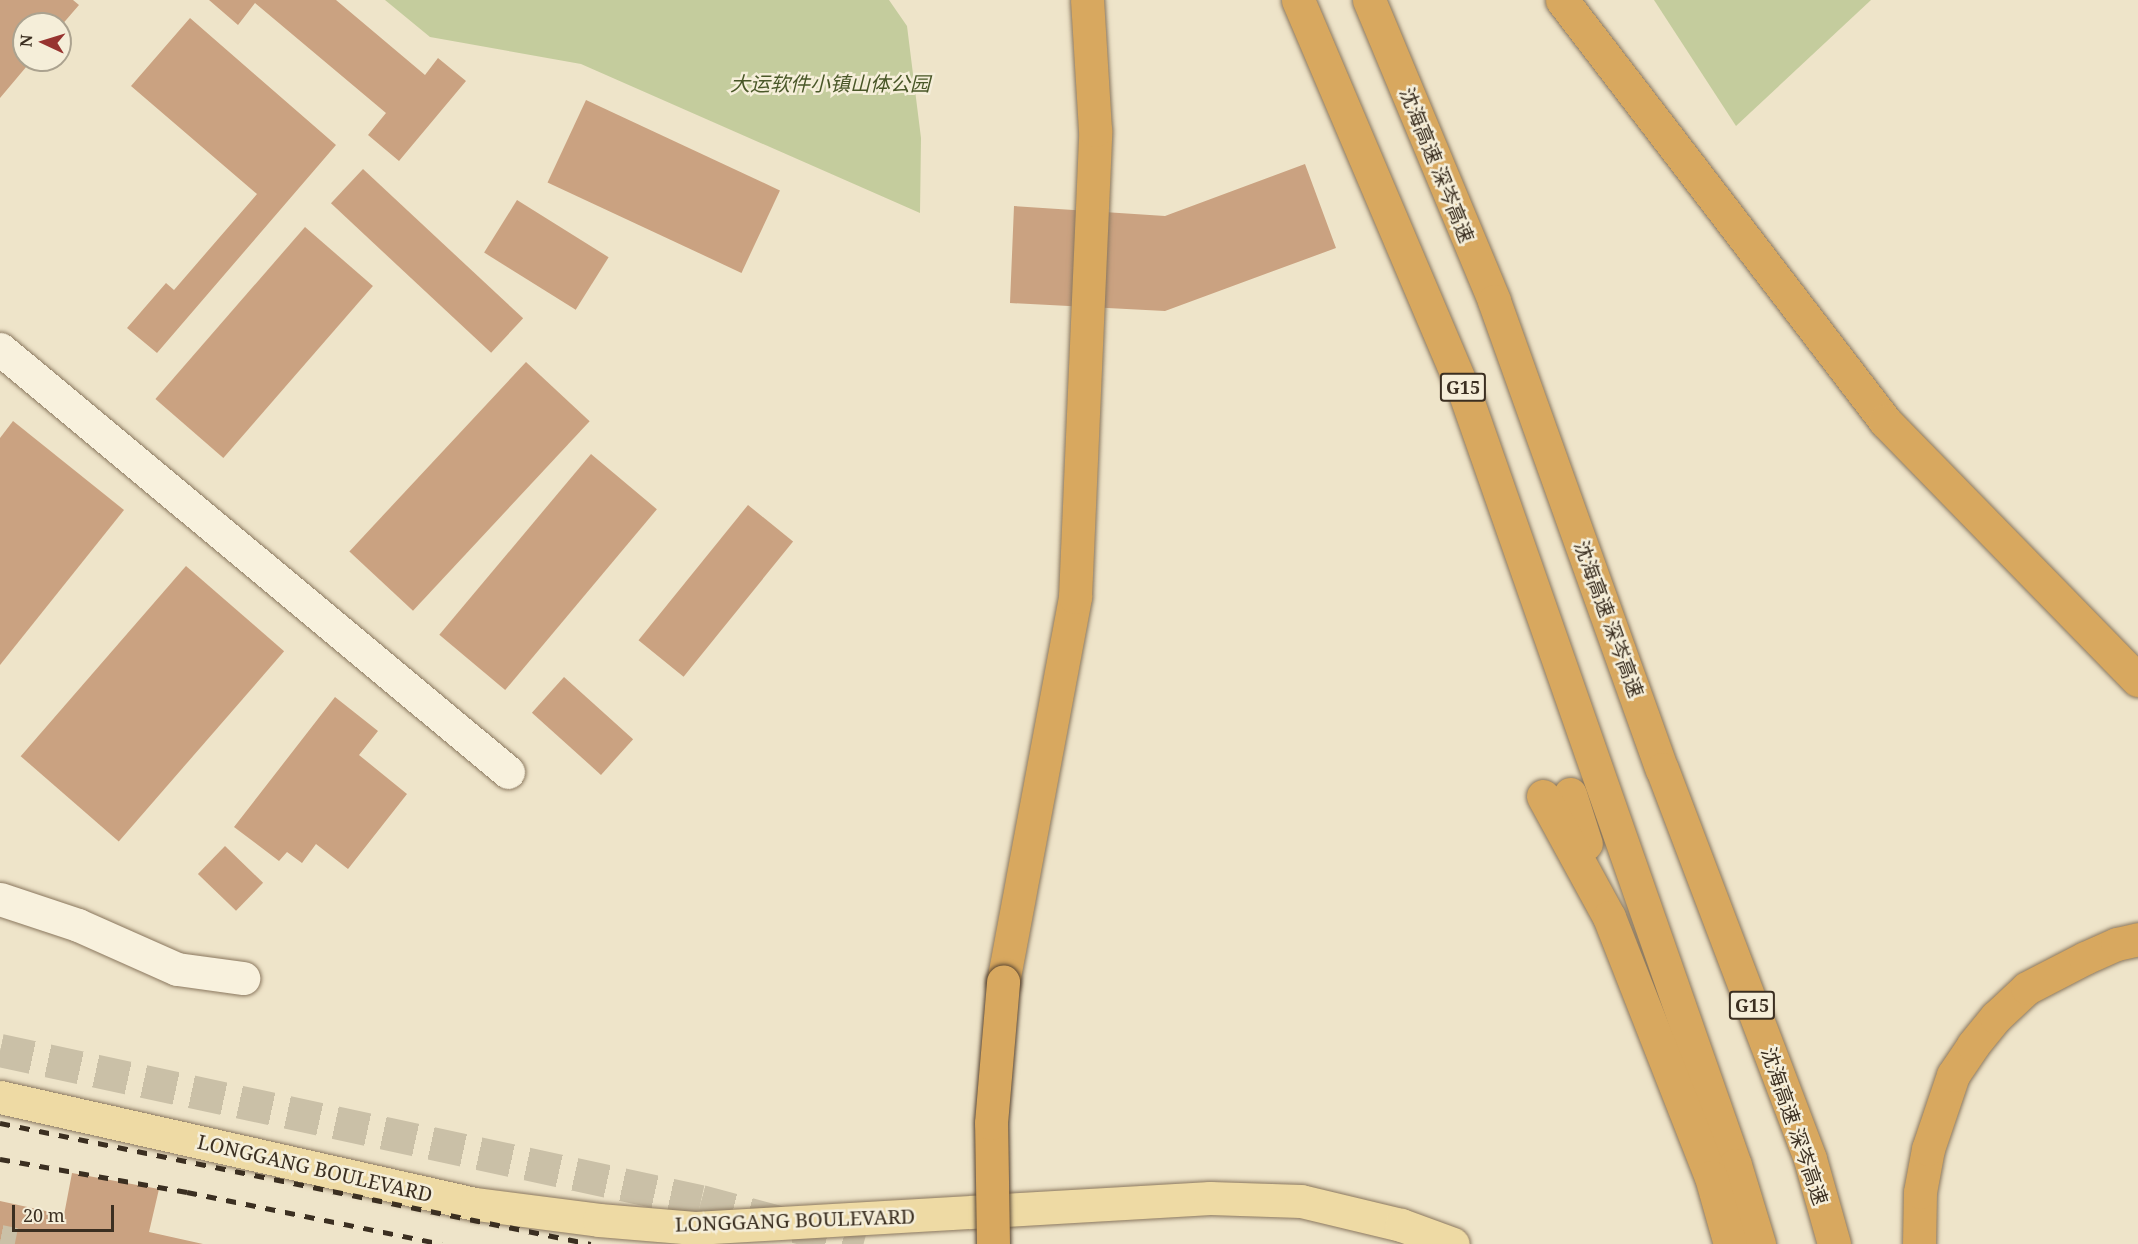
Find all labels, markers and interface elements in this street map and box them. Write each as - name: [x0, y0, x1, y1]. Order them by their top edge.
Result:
- north arrow: [12, 12, 72, 72]
- text: N: [15, 34, 37, 48]
- park label: 大运软件小镇山体公园: [730, 71, 930, 95]
- street label: 沈海高速 深岑高速: [1395, 84, 1479, 246]
- road number: G15: [1439, 372, 1487, 402]
- street label: 沈海高速 深岑高速: [1569, 537, 1649, 701]
- road number: G15: [1728, 990, 1776, 1020]
- street label: 沈海高速 深岑高速: [1757, 1044, 1833, 1208]
- street label: LONGGANG BOULEVARD: [195, 1129, 435, 1207]
- scale bar: [15, 1193, 117, 1231]
- text: 20 m: [23, 1203, 65, 1227]
- street label: LONGGANG BOULEVARD: [674, 1204, 916, 1236]

